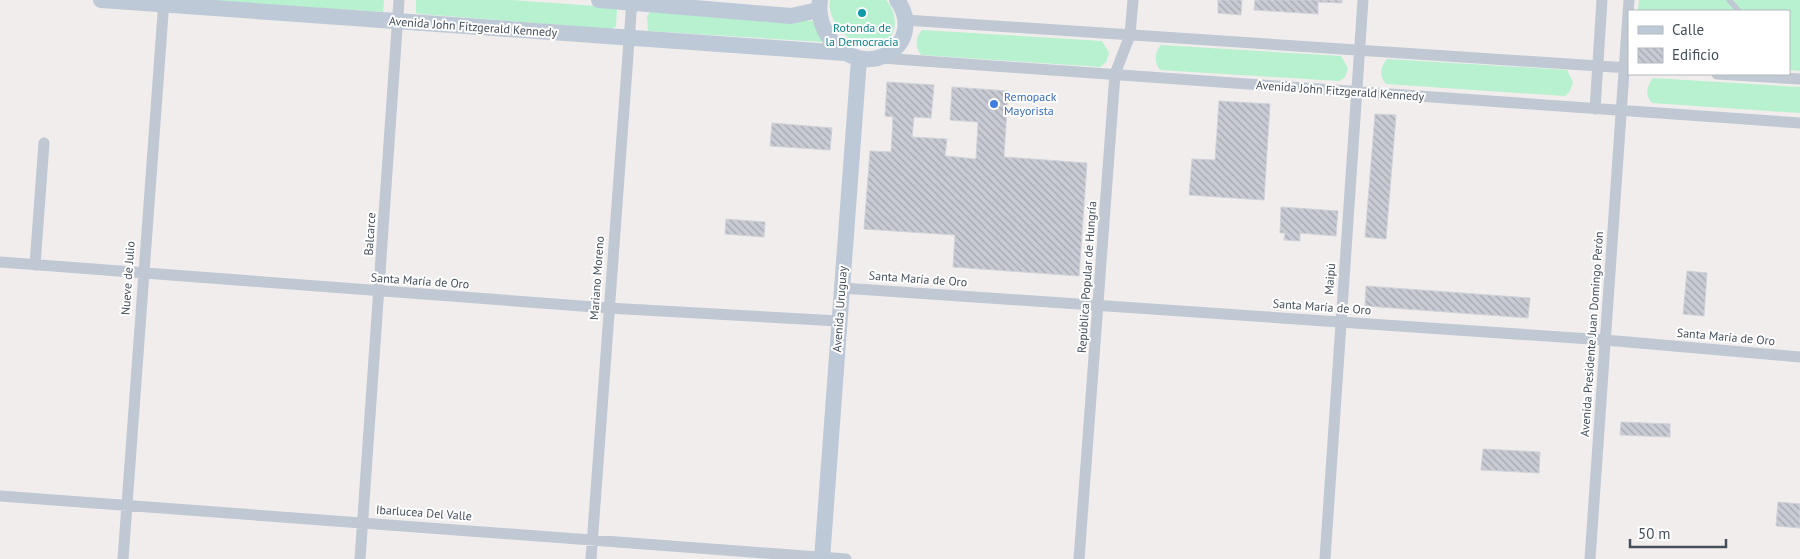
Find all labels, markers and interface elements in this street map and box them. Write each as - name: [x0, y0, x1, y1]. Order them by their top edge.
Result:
- marker: Rotonda de la Democracia: [856, 7, 868, 19]
- legend: [1628, 10, 1790, 75]
- street label: Avenida John Fitzgerald Kennedy: [388, 13, 558, 40]
- place label: Rotonda de la Democracia: [826, 20, 898, 49]
- text: Calle: [1672, 20, 1704, 39]
- text: Edificio: [1672, 45, 1719, 64]
- street label: Avenida John Fitzgerald Kennedy: [1255, 77, 1425, 104]
- place label: Remopack Mayorista: [1004, 89, 1057, 118]
- marker: Remopack Mayorista: [988, 98, 1000, 110]
- street label: República Popular de Hungría: [1074, 200, 1099, 353]
- street label: Balcarce: [361, 212, 378, 256]
- street label: Avenida Presidente Juan Domingo Perón: [1577, 231, 1606, 437]
- street label: Mariano Moreno: [586, 236, 607, 320]
- street label: Nueve de Julio: [117, 240, 138, 315]
- street label: Maipú: [1321, 263, 1338, 295]
- street label: Avenida Uruguay: [829, 265, 850, 353]
- street label: Santa María de Oro: [868, 268, 968, 289]
- street label: Santa María de Oro: [370, 270, 470, 291]
- street label: Santa María de Oro: [1272, 296, 1372, 317]
- street label: Santa María de Oro: [1676, 325, 1776, 348]
- street label: Ibarlucea Del Valle: [376, 502, 472, 523]
- scale bar: [1630, 516, 1726, 548]
- text: 50 m: [1638, 524, 1671, 543]

